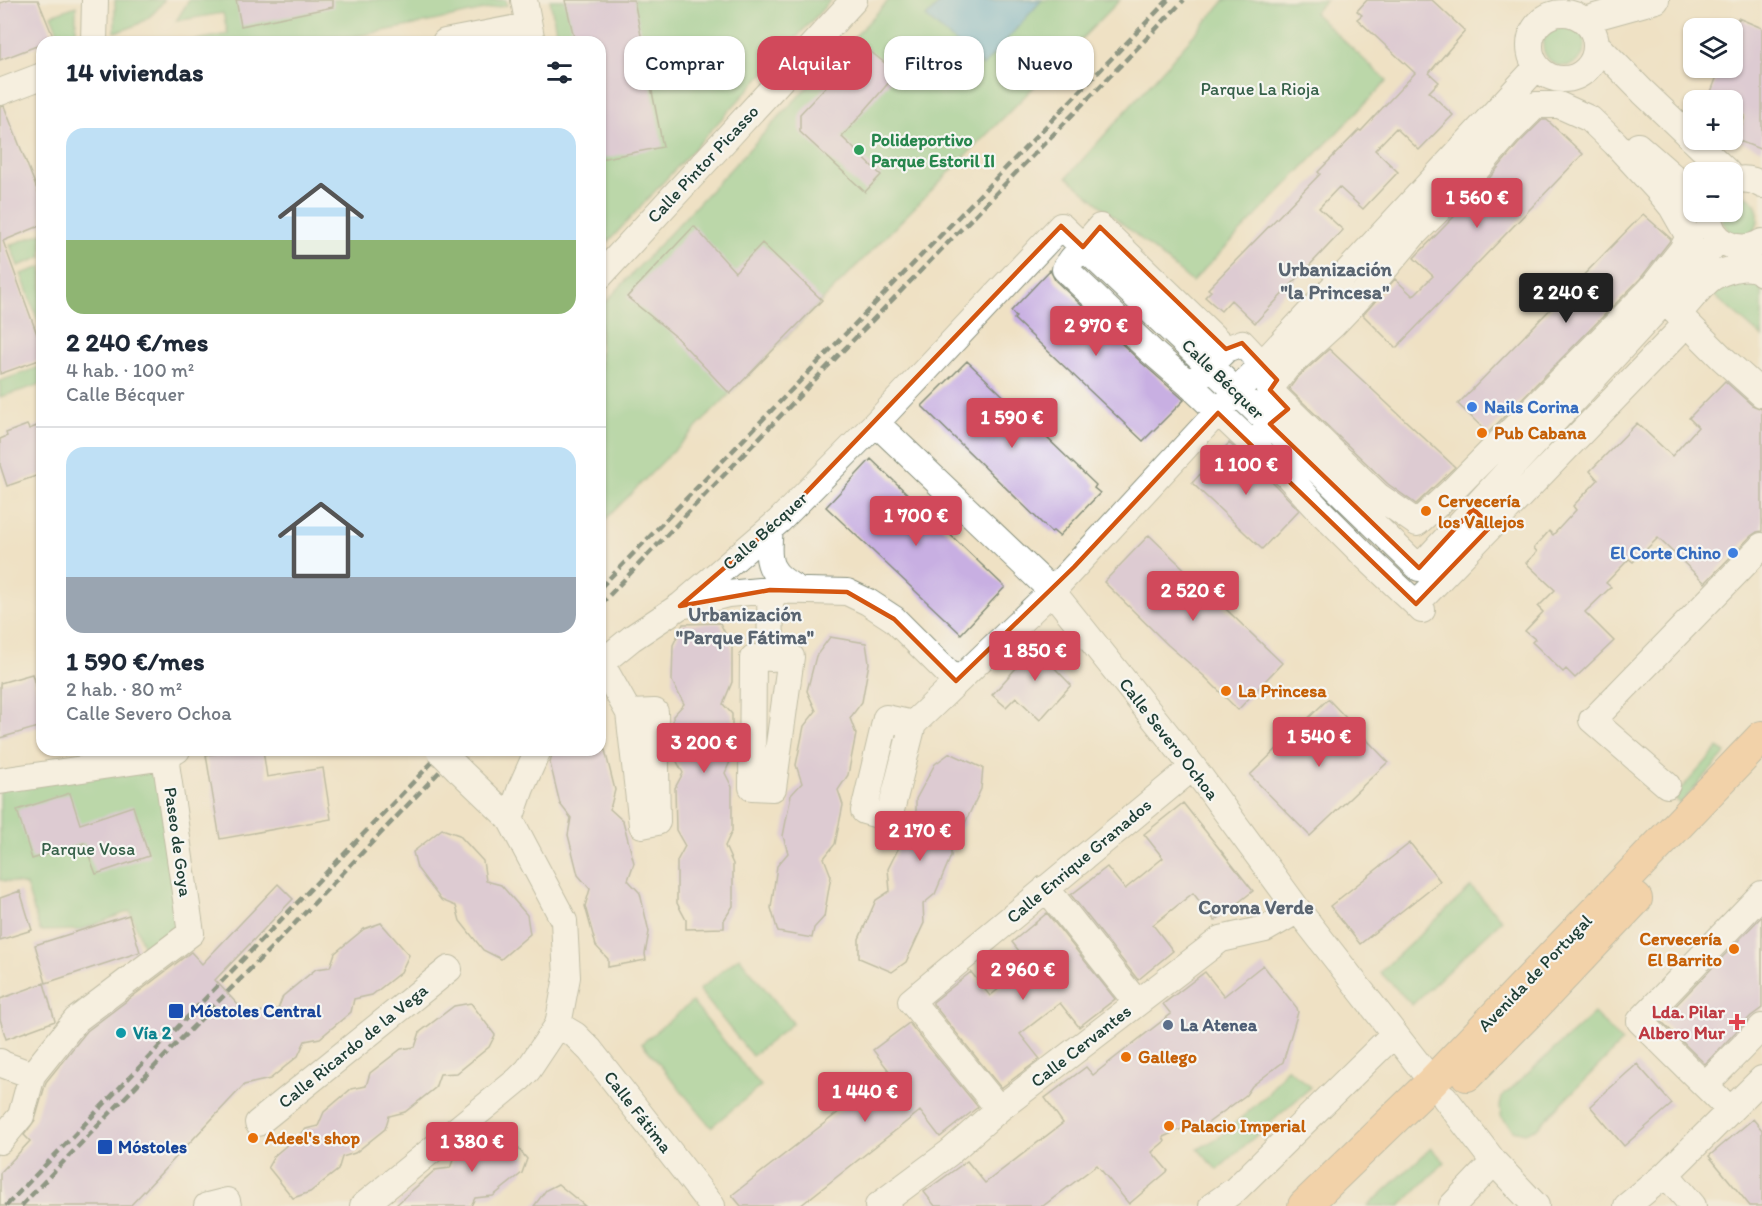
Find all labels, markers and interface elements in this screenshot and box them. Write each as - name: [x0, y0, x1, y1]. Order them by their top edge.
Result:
- map controls: [1683, 18, 1743, 222]
- button: layers: [1683, 18, 1743, 78]
- chip: Comprar: [624, 36, 745, 90]
- chip: Alquilar: [757, 36, 872, 90]
- chip: Filtros: [884, 36, 984, 90]
- chip: Nuevo: [996, 36, 1094, 90]
- text: 14 viviendas: [66, 56, 204, 88]
- icon: filters: [543, 56, 576, 89]
- park label: Parque La Rioja: [1200, 78, 1320, 100]
- button: +: [1683, 90, 1743, 150]
- street label: Calle Pintor Picasso: [643, 100, 763, 228]
- place label: Polideportivo Parque Estoril II: [871, 129, 995, 172]
- marker: Polideportivo Parque Estoril II: [852, 143, 866, 157]
- button: −: [1683, 162, 1743, 222]
- icon: home: [267, 167, 375, 275]
- pin: 1 560 €: [1422, 178, 1532, 229]
- text: 1 560 €: [1445, 185, 1509, 209]
- district label: Urbanización "la Princesa": [1278, 257, 1393, 304]
- pin: 2 240 €: [1511, 273, 1621, 324]
- text: 2 240 €: [1533, 280, 1599, 304]
- pin: 2 970 €: [1041, 306, 1151, 357]
- text: 2 970 €: [1064, 313, 1128, 337]
- text: 2 240 €/mes: [66, 326, 208, 358]
- street label: Calle Bécquer: [1177, 334, 1269, 424]
- text: 4 hab. · 100 m²: [66, 358, 194, 382]
- text: Calle Bécquer: [66, 382, 185, 406]
- place label: Nails Corina: [1484, 396, 1579, 418]
- pin: 1 590 €: [957, 398, 1067, 449]
- marker: Nails Corina: [1465, 400, 1479, 414]
- text: 1 590 €: [981, 405, 1043, 429]
- place label: Pub Cabana: [1494, 422, 1587, 444]
- marker: Pub Cabana: [1475, 426, 1489, 440]
- pin: 1 100 €: [1191, 445, 1301, 496]
- text: 1 100 €: [1214, 452, 1278, 476]
- icon: home: [267, 486, 375, 594]
- street label: Calle Bécquer: [718, 487, 812, 575]
- place label: Cervecería los Vallejos: [1438, 490, 1524, 533]
- pin: 1 700 €: [861, 496, 971, 547]
- text: 1 700 €: [884, 503, 948, 527]
- marker: Cervecería los Vallejos: [1419, 504, 1433, 518]
- place label: El Corte Chino: [1610, 542, 1721, 564]
- marker: El Corte Chino: [1726, 546, 1740, 560]
- pin: 2 520 €: [1138, 571, 1248, 622]
- text: 2 520 €: [1161, 578, 1225, 602]
- district label: Urbanización "Parque Fátima": [676, 602, 814, 650]
- pin: 1 850 €: [980, 631, 1090, 682]
- text: 1 850 €: [1003, 638, 1067, 662]
- text: 1 590 €/mes: [66, 645, 205, 677]
- street label: Calle Severo Ochoa: [1114, 673, 1224, 805]
- text: 2 hab. · 80 m²: [66, 677, 182, 701]
- place label: La Princesa: [1238, 680, 1327, 702]
- marker: La Princesa: [1219, 684, 1233, 698]
- text: Calle Severo Ochoa: [66, 701, 232, 725]
- pin: 1 540 €: [1264, 717, 1374, 768]
- pin: 3 200 €: [649, 723, 759, 774]
- text: 1 540 €: [1287, 724, 1351, 748]
- text: 3 200 €: [671, 730, 737, 754]
- street label: Paseo de Goya: [159, 786, 197, 899]
- street label: Calle Enrique Granados: [1002, 794, 1156, 928]
- pin: 2 170 €: [865, 811, 975, 862]
- text: 2 170 €: [889, 818, 951, 842]
- park label: Parque Vosa: [41, 838, 135, 860]
- district label: Corona Verde: [1198, 895, 1314, 919]
- street label: Avenida de Portugal: [1473, 910, 1597, 1036]
- place label: Cervecería El Barrito: [1640, 928, 1723, 971]
- marker: Cervecería El Barrito: [1727, 942, 1741, 956]
- pin: 2 960 €: [968, 950, 1078, 1001]
- text: 2 960 €: [991, 957, 1055, 981]
- street label: Calle Ricardo de la Vega: [274, 979, 433, 1113]
- place label: Móstoles Central: [190, 1000, 322, 1022]
- street label: Calle Cervantes: [1026, 1000, 1136, 1092]
- place label: Lda. Pilar Albero Mur: [1638, 1001, 1726, 1044]
- marker: Móstoles Central: [167, 1002, 185, 1020]
- place label: La Atenea: [1180, 1014, 1258, 1036]
- marker: Lda. Pilar Albero Mur: [1730, 1015, 1744, 1029]
- marker: La Atenea: [1161, 1018, 1175, 1032]
- place label: Vía 2: [133, 1022, 172, 1044]
- marker: Vía 2: [114, 1026, 128, 1040]
- place label: Gallego: [1138, 1046, 1197, 1068]
- marker: Gallego: [1119, 1050, 1133, 1064]
- street label: Calle Fátima: [599, 1066, 677, 1158]
- pin: 1 440 €: [810, 1072, 920, 1123]
- text: 1 440 €: [832, 1079, 898, 1103]
- place label: Palacio Imperial: [1181, 1115, 1307, 1137]
- marker: Palacio Imperial: [1162, 1119, 1176, 1133]
- pin: 1 380 €: [417, 1122, 527, 1173]
- place label: Adeel's shop: [264, 1127, 361, 1149]
- text: 1 380 €: [440, 1129, 504, 1153]
- marker: Adeel's shop: [246, 1131, 260, 1145]
- place label: Móstoles: [118, 1136, 187, 1158]
- marker: Móstoles: [96, 1138, 114, 1156]

